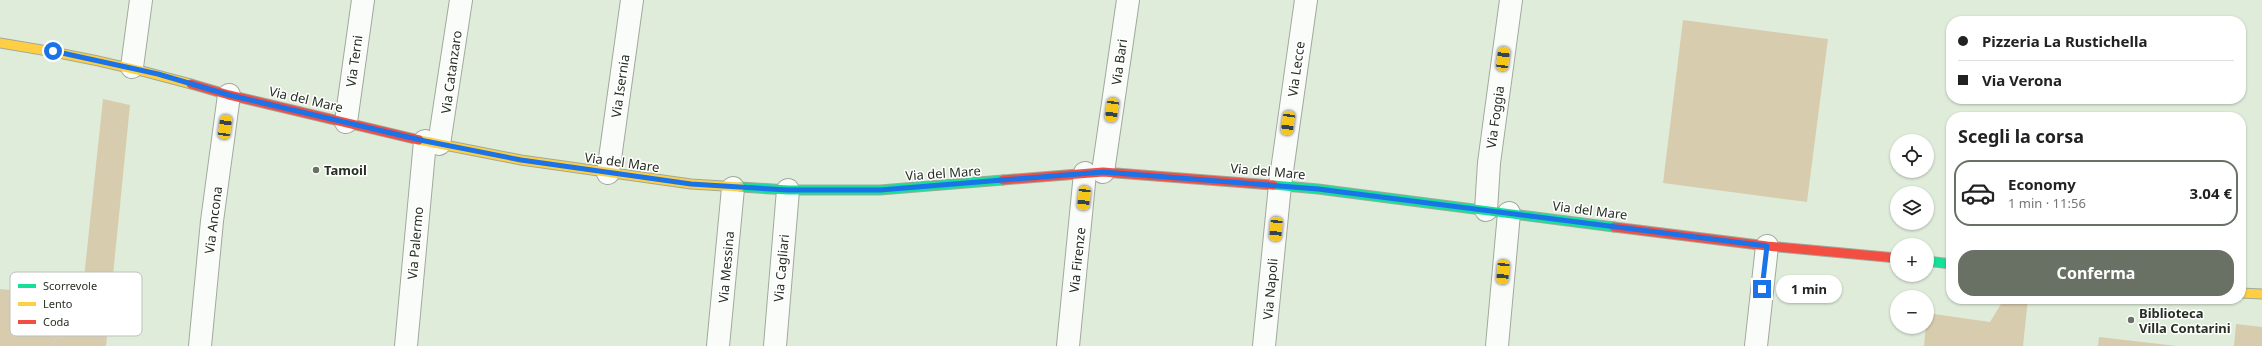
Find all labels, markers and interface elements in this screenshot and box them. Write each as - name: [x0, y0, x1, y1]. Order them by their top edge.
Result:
- street label: Via Catanzaro: [436, 29, 466, 115]
- text: Pizzeria La Rustichella: [1982, 31, 2147, 51]
- street label: Via Terni: [341, 34, 367, 88]
- street label: Via Bari: [1107, 38, 1131, 86]
- street label: Via Lecce: [1283, 40, 1309, 98]
- route start: [44, 42, 62, 60]
- car: [1496, 46, 1510, 72]
- street label: Via Isernia: [607, 53, 633, 119]
- text: Via Verona: [1982, 70, 2062, 90]
- street label: Via del Mare: [267, 82, 345, 116]
- street label: Via Foggia: [1482, 85, 1508, 149]
- car: [1104, 97, 1120, 123]
- car: [1280, 110, 1296, 136]
- car: [217, 114, 233, 140]
- text: Scegli la corsa: [1958, 124, 2084, 148]
- map controls: [1890, 134, 1934, 334]
- button: locate: [1890, 134, 1934, 178]
- street label: Via del Mare: [583, 148, 661, 176]
- street label: Via del Mare: [1230, 159, 1306, 183]
- place label: Tamoil: [324, 161, 367, 179]
- street label: Via del Mare: [905, 161, 981, 185]
- marker: Tamoil: [311, 165, 321, 175]
- text: Economy: [2008, 174, 2076, 194]
- icon: car: [1960, 175, 1996, 211]
- text: 3.04 €: [2190, 183, 2232, 203]
- street label: Via Ancona: [200, 185, 226, 255]
- car: [1077, 185, 1091, 211]
- button: layers: [1890, 186, 1934, 230]
- text: 1 min · 11:56: [2008, 194, 2086, 212]
- street label: Via del Mare: [1551, 196, 1629, 224]
- street label: Via Palermo: [403, 206, 427, 280]
- car: [1269, 217, 1283, 241]
- street label: Via Firenze: [1065, 226, 1089, 294]
- street label: Via Messina: [714, 230, 738, 304]
- street label: Via Cagliari: [769, 233, 793, 303]
- button: +: [1890, 238, 1934, 282]
- button: Conferma: [1958, 250, 2234, 296]
- street label: Via Napoli: [1258, 258, 1282, 320]
- car: [1496, 260, 1510, 284]
- legend: [10, 272, 142, 336]
- callout: 1 min: [1776, 275, 1842, 303]
- text: Scorrevole: [43, 278, 97, 293]
- route end: [1753, 280, 1771, 298]
- text: 1 min: [1791, 280, 1827, 298]
- button: −: [1890, 290, 1934, 334]
- text: Lento: [43, 296, 73, 311]
- place label: Biblioteca Villa Contarini: [2139, 304, 2231, 337]
- text: Coda: [43, 314, 70, 329]
- marker: Biblioteca Villa Contarini: [2126, 315, 2136, 325]

